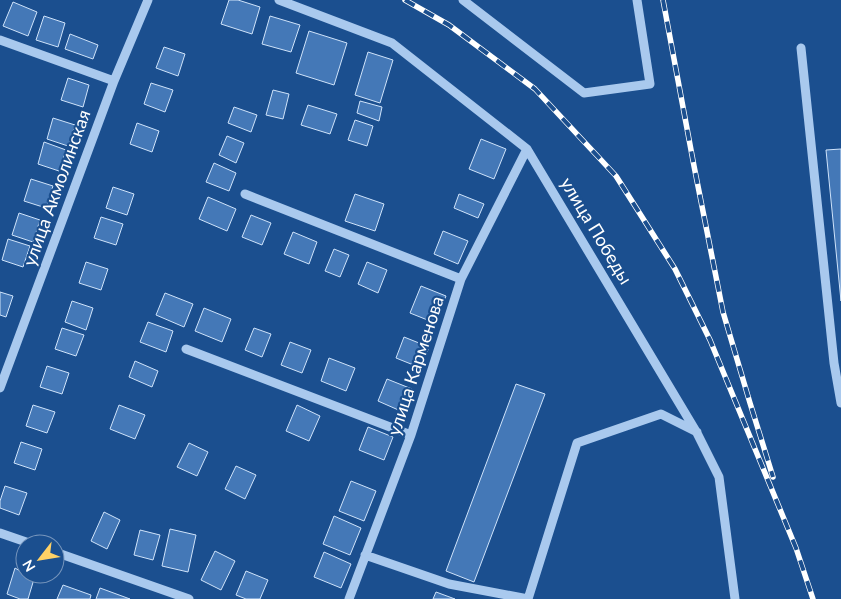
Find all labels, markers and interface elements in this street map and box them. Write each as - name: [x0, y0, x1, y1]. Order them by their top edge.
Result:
- street label: улица Акмолинская: [18, 107, 95, 269]
- street label: улица Победы: [556, 173, 637, 288]
- street label: улица Карменова: [382, 293, 448, 438]
- north arrow: [15, 534, 65, 584]
- text: N: [18, 557, 38, 575]

